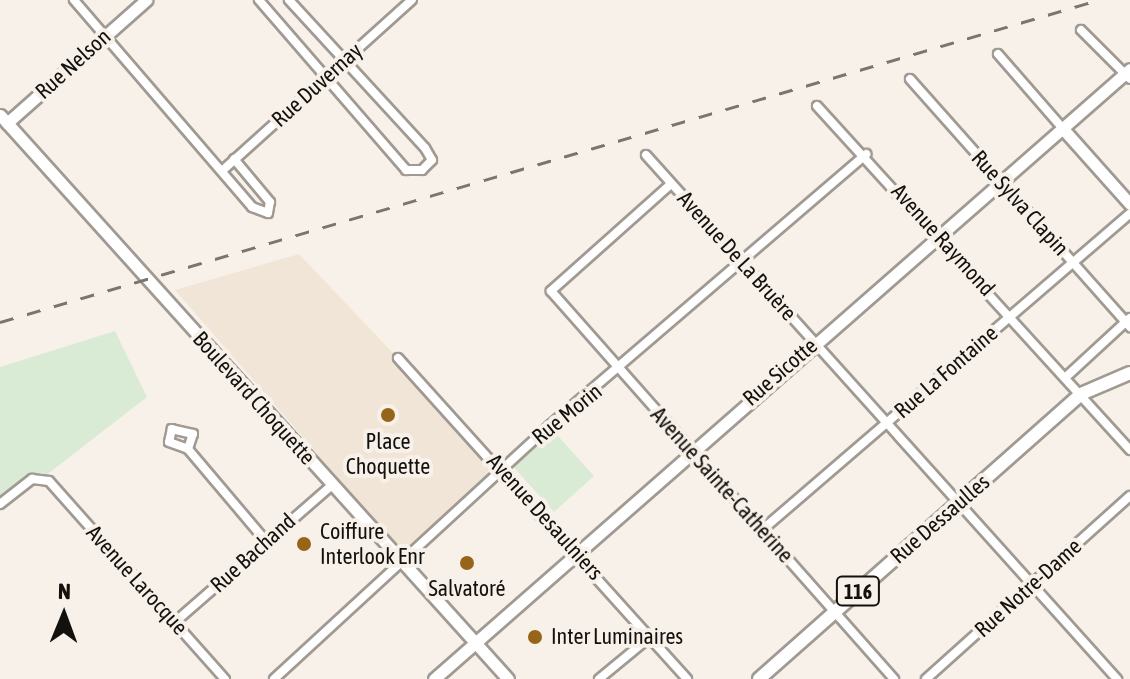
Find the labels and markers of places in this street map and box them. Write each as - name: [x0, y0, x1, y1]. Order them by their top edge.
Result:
- marker: Place Choquette: [379, 406, 397, 424]
- place label: Place Choquette: [346, 428, 430, 480]
- place label: Coiffure Interlook Enr: [320, 518, 424, 570]
- marker: Coiffure Interlook Enr: [295, 535, 313, 553]
- marker: Salvatoré: [458, 554, 476, 572]
- place label: Salvatoré: [428, 576, 506, 602]
- place label: Inter Luminaires: [551, 624, 683, 650]
- marker: Inter Luminaires: [526, 628, 544, 646]

